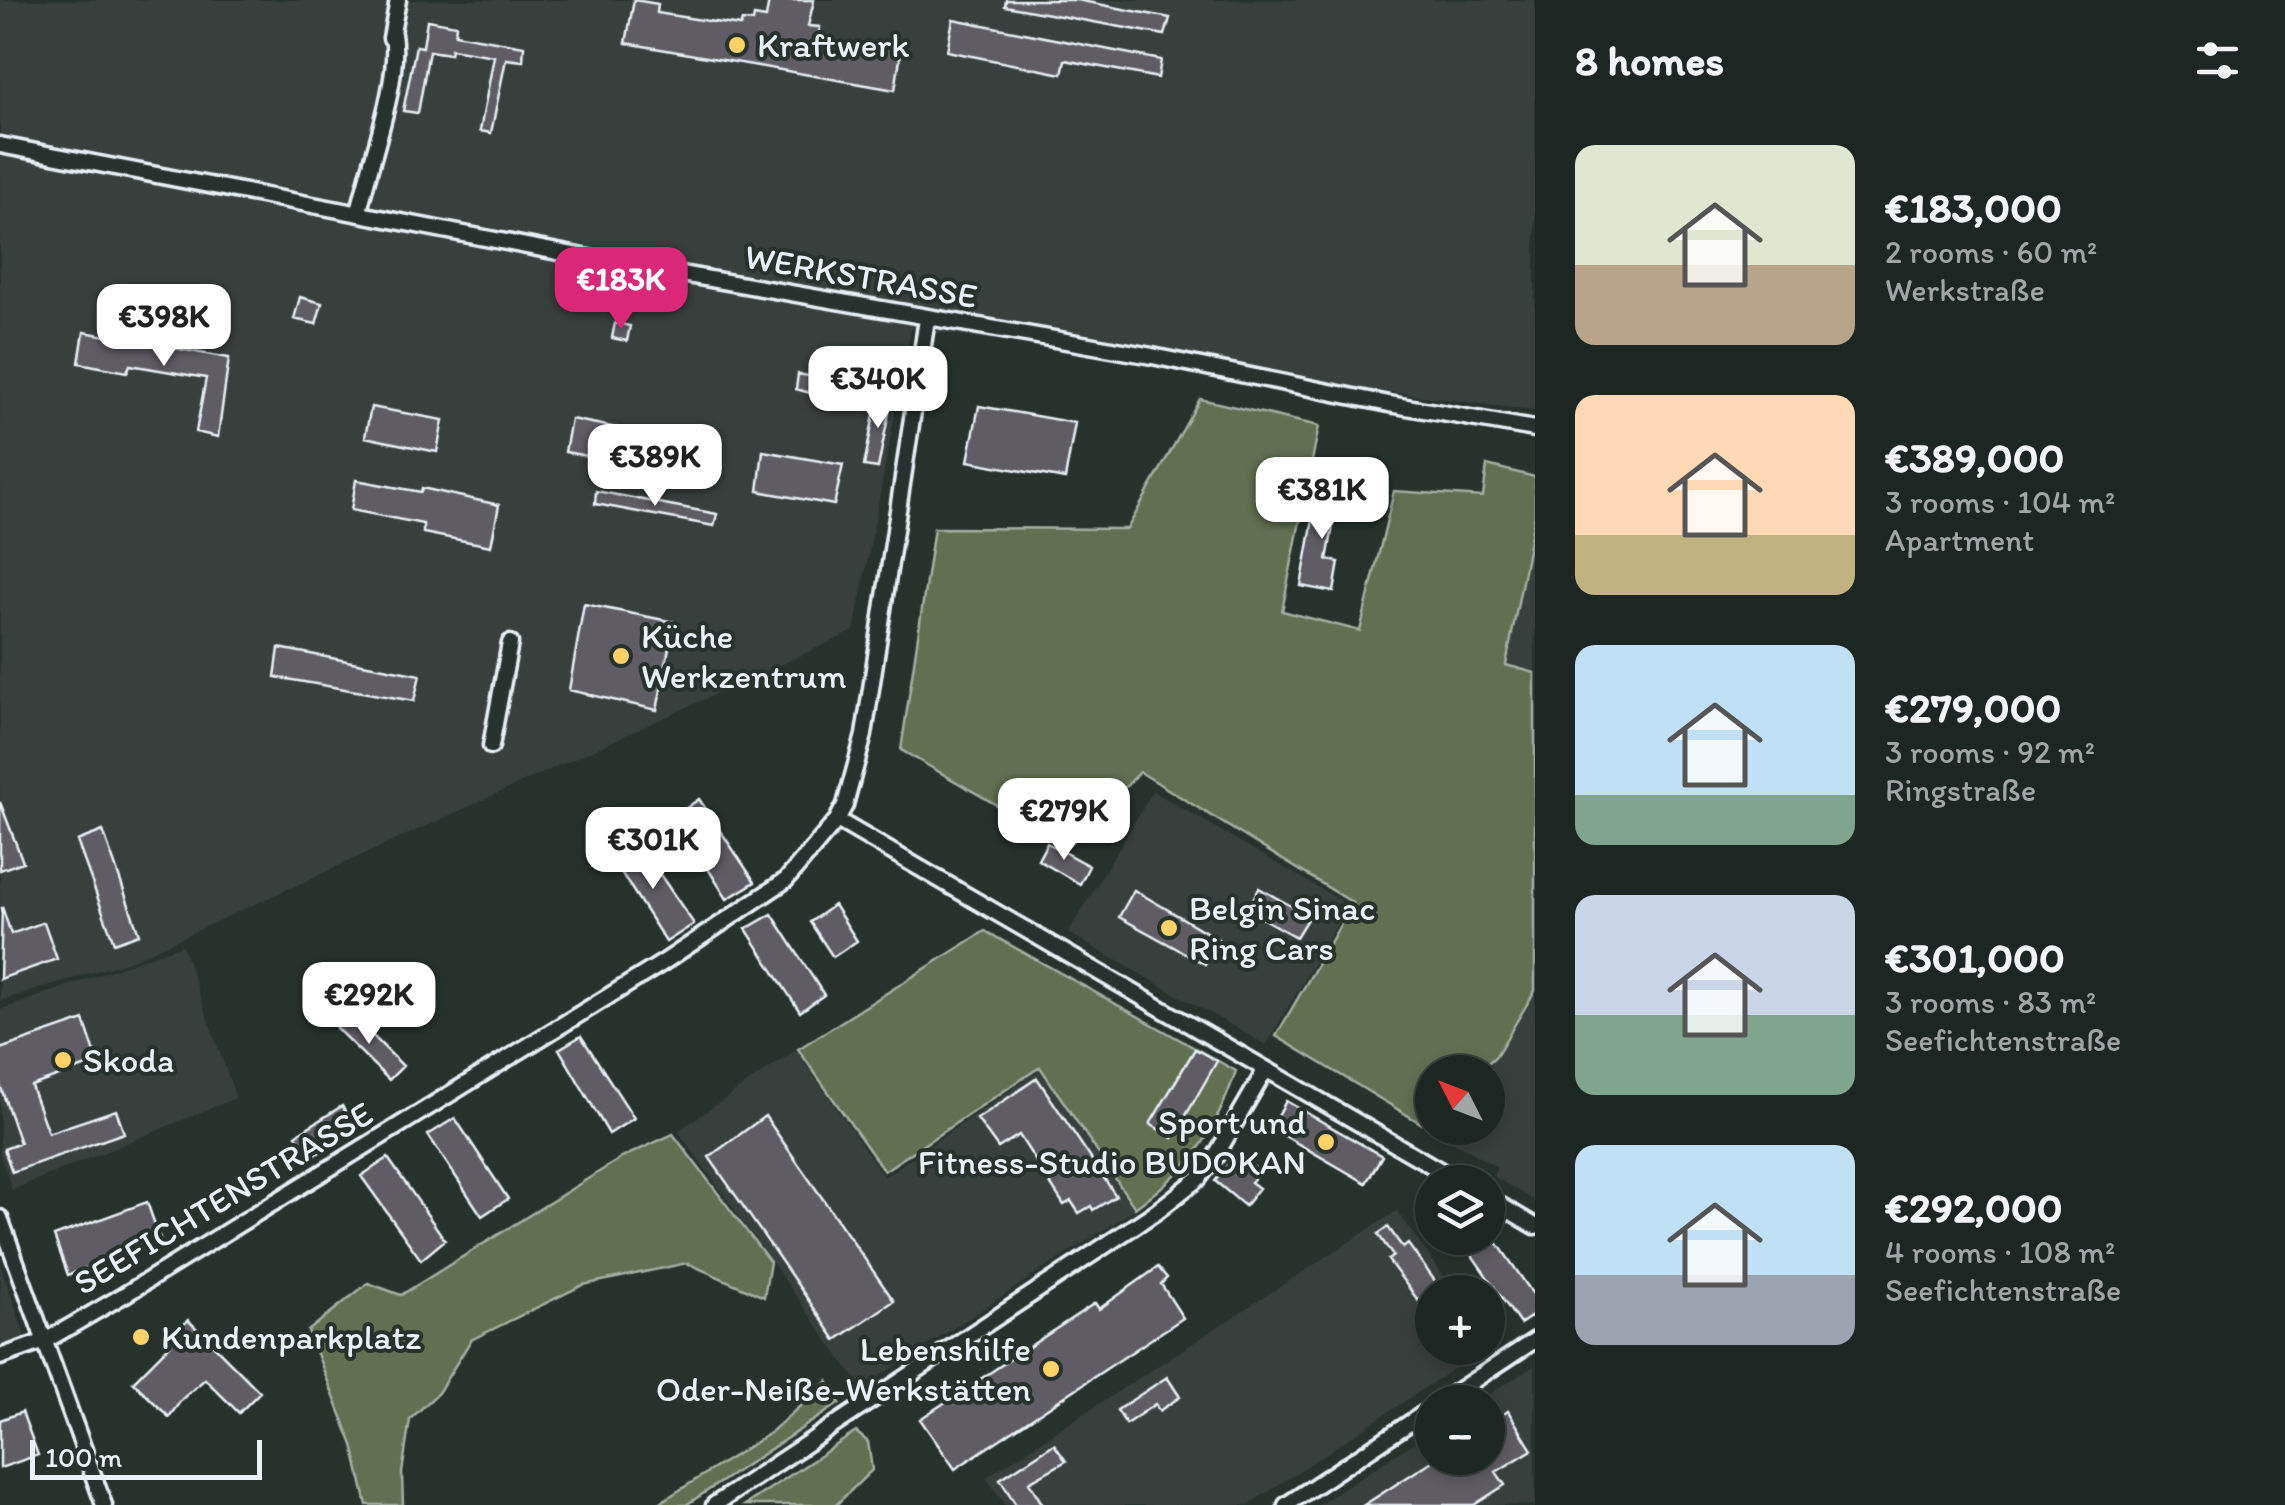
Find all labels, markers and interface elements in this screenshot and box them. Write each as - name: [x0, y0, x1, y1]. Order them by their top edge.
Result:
- place label: Kraftwerk: [757, 24, 909, 66]
- icon: filters: [2190, 33, 2245, 88]
- marker: Kraftwerk: [726, 34, 748, 56]
- text: 8 homes: [1575, 35, 1724, 86]
- text: €183,000: [1885, 182, 2062, 233]
- icon: home: [1655, 185, 1775, 305]
- text: 2 rooms · 60 m²: [1885, 233, 2097, 271]
- street label: WERKSTRASSE: [741, 235, 981, 317]
- pin: €183K: [551, 247, 691, 332]
- text: €183K: [577, 260, 665, 298]
- text: Werkstraße: [1885, 271, 2045, 309]
- pin: €398K: [94, 284, 234, 369]
- text: €398K: [119, 297, 209, 335]
- pin: €340K: [808, 346, 948, 431]
- text: €340K: [830, 359, 926, 397]
- pin: €389K: [585, 424, 725, 509]
- text: €389,000: [1885, 432, 2064, 483]
- icon: home: [1655, 435, 1775, 555]
- text: €389K: [610, 437, 700, 475]
- pin: €381K: [1252, 457, 1392, 542]
- text: €381K: [1278, 470, 1366, 508]
- text: 3 rooms · 104 m²: [1885, 483, 2115, 521]
- text: Apartment: [1885, 521, 2034, 559]
- place label: Küche Werkzentrum: [641, 615, 847, 697]
- marker: Küche Werkzentrum: [610, 645, 632, 667]
- text: €279,000: [1885, 682, 2061, 733]
- icon: home: [1655, 685, 1775, 805]
- text: 3 rooms · 92 m²: [1885, 733, 2095, 771]
- text: Ringstraße: [1885, 771, 2036, 809]
- pin: €279K: [994, 778, 1134, 863]
- text: €279K: [1020, 791, 1108, 829]
- pin: €301K: [583, 807, 723, 892]
- text: €301K: [608, 820, 698, 858]
- place label: Belgin Sinac Ring Cars: [1189, 887, 1375, 969]
- marker: Belgin Sinac Ring Cars: [1158, 917, 1180, 939]
- text: €301,000: [1885, 932, 2065, 983]
- icon: home: [1655, 935, 1775, 1055]
- pin: €292K: [299, 962, 439, 1047]
- text: €292K: [324, 975, 414, 1013]
- text: 3 rooms · 83 m²: [1885, 983, 2096, 1021]
- text: Seefichtenstraße: [1885, 1021, 2121, 1059]
- place label: Skoda: [83, 1039, 174, 1081]
- marker: Skoda: [52, 1049, 74, 1071]
- north arrow: [1415, 1055, 1505, 1145]
- map controls: [1415, 1055, 1505, 1475]
- street label: SEEFICHTENSTRASSE: [66, 1092, 380, 1304]
- place label: Sport und Fitness-Studio BUDOKAN: [918, 1101, 1306, 1183]
- marker: Sport und Fitness-Studio BUDOKAN: [1315, 1131, 1337, 1153]
- button: layers: [1415, 1165, 1505, 1255]
- text: €292,000: [1885, 1182, 2063, 1233]
- icon: home: [1655, 1185, 1775, 1305]
- text: 4 rooms · 108 m²: [1885, 1233, 2115, 1271]
- text: Seefichtenstraße: [1885, 1271, 2121, 1309]
- button: +: [1415, 1275, 1505, 1365]
- place label: Kundenparkplatz: [161, 1316, 421, 1358]
- marker: Kundenparkplatz: [130, 1326, 152, 1348]
- place label: Lebenshilfe Oder-Neiße-Werkstätten: [656, 1328, 1031, 1410]
- marker: Lebenshilfe Oder-Neiße-Werkstätten: [1040, 1358, 1062, 1380]
- button: −: [1415, 1385, 1505, 1475]
- scale bar: [30, 1435, 262, 1480]
- text: 100 m: [45, 1440, 122, 1474]

